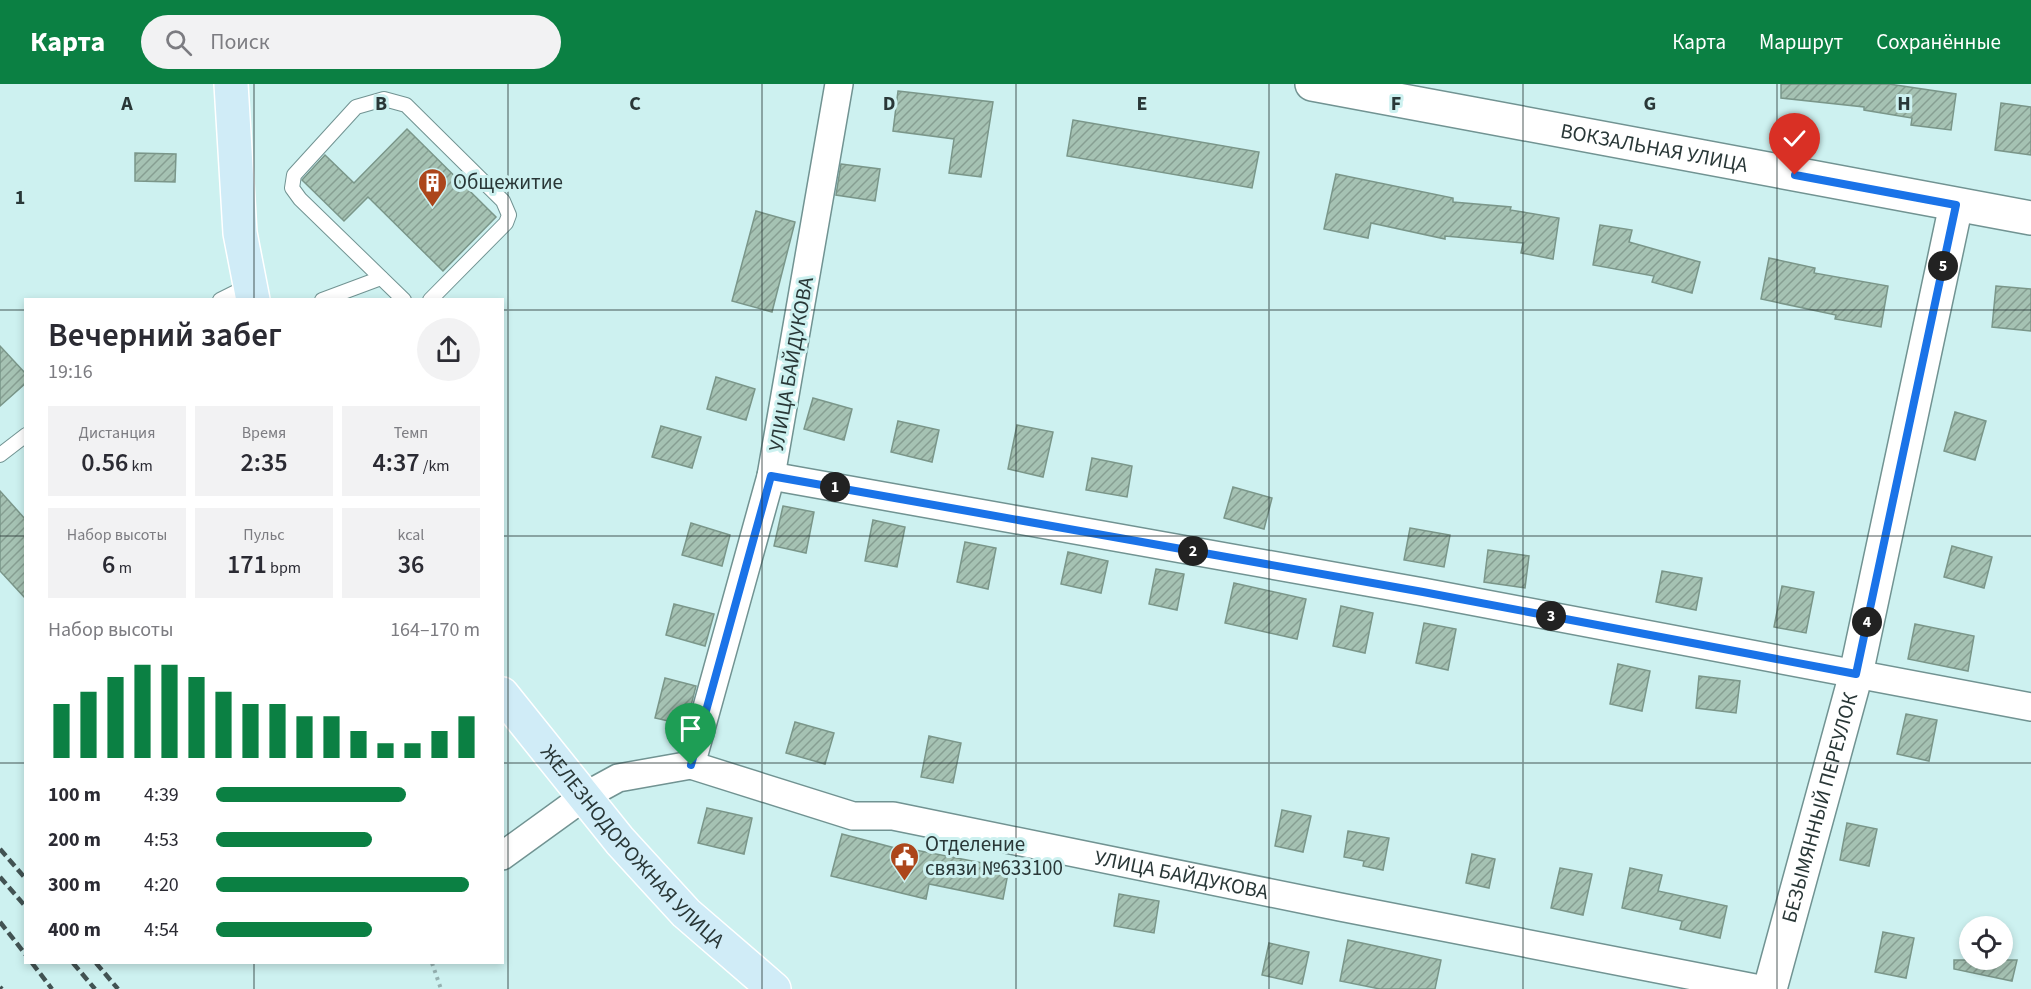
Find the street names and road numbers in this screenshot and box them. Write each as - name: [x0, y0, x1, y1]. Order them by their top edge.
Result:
- street label: ВОКЗАЛЬНАЯ УЛИЦА: [1558, 116, 1751, 180]
- street label: УЛИЦА БАЙДУКОВА: [761, 274, 821, 454]
- street label: БЕЗЫМЯННЫЙ ПЕРЕУЛОК: [1774, 688, 1865, 926]
- street label: ЖЕЛЕЗНОДОРОЖНАЯ УЛИЦА: [533, 738, 732, 955]
- street label: УЛИЦА БАЙДУКОВА: [1092, 842, 1272, 907]

